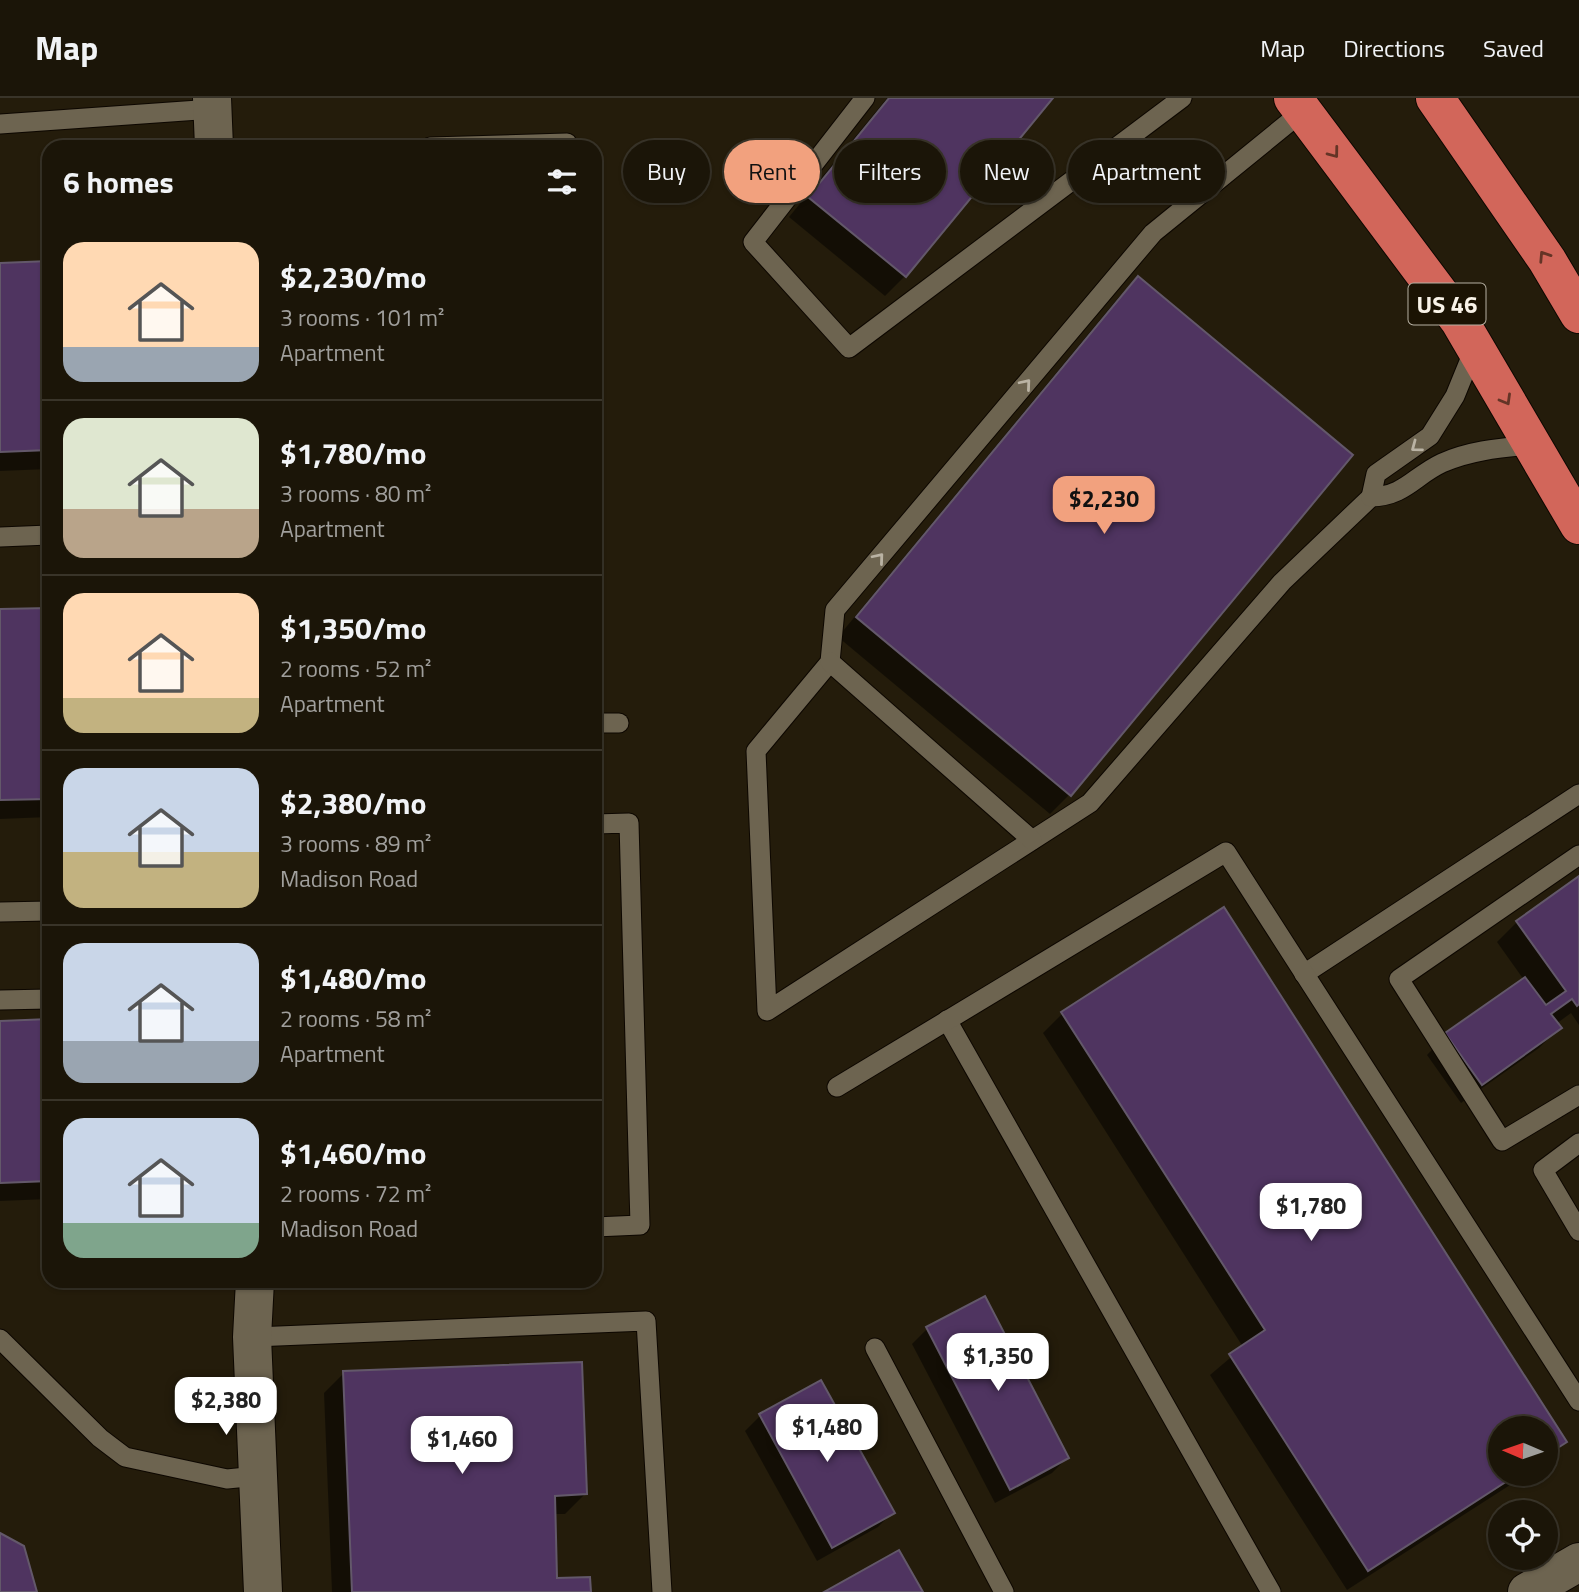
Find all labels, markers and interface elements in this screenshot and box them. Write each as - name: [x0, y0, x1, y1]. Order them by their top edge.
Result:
- text: Map: [35, 23, 98, 73]
- text: Map: [1260, 30, 1305, 66]
- text: Directions: [1343, 30, 1445, 66]
- text: Saved: [1483, 30, 1544, 66]
- chip: Buy: [623, 140, 710, 203]
- chip: Rent: [724, 140, 820, 203]
- chip: Filters: [834, 140, 946, 203]
- chip: New: [960, 140, 1054, 203]
- chip: Apartment: [1068, 140, 1225, 203]
- one-way arrow: [1326, 145, 1338, 158]
- text: 6 homes: [63, 159, 174, 205]
- icon: filters: [543, 163, 581, 201]
- one-way arrow: [1539, 250, 1552, 263]
- text: $2,230/mo: [280, 254, 426, 300]
- icon: home: [119, 270, 203, 354]
- road number: US 46: [1408, 284, 1486, 324]
- text: 3 rooms · 101 m²: [280, 300, 444, 335]
- text: Apartment: [280, 335, 385, 370]
- one-way arrow: [1017, 379, 1030, 392]
- one-way arrow: [1497, 392, 1510, 405]
- text: $1,780/mo: [280, 430, 426, 476]
- one-way arrow: [1411, 438, 1424, 451]
- icon: home: [119, 446, 203, 530]
- text: 3 rooms · 80 m²: [280, 476, 431, 511]
- pin: $2,230: [1047, 476, 1161, 536]
- text: $2,230: [1069, 481, 1139, 516]
- text: Apartment: [280, 511, 385, 546]
- one-way arrow: [871, 553, 883, 566]
- text: $1,350/mo: [280, 605, 426, 651]
- icon: home: [119, 621, 203, 705]
- text: 2 rooms · 52 m²: [280, 651, 431, 686]
- text: Apartment: [280, 686, 385, 721]
- text: $2,380/mo: [280, 780, 426, 826]
- icon: home: [119, 796, 203, 880]
- text: 3 rooms · 89 m²: [280, 826, 431, 861]
- text: Madison Road: [280, 861, 418, 896]
- text: $1,480/mo: [280, 955, 426, 1001]
- icon: home: [119, 971, 203, 1055]
- text: 2 rooms · 58 m²: [280, 1001, 431, 1036]
- text: Apartment: [280, 1036, 385, 1071]
- text: $1,460/mo: [280, 1130, 426, 1176]
- icon: home: [119, 1146, 203, 1230]
- text: 2 rooms · 72 m²: [280, 1176, 431, 1211]
- pin: $1,780: [1254, 1184, 1368, 1243]
- text: $1,780: [1276, 1188, 1346, 1223]
- text: Madison Road: [280, 1211, 418, 1246]
- pin: $1,350: [941, 1334, 1055, 1393]
- text: $1,350: [963, 1338, 1033, 1373]
- pin: $2,380: [169, 1378, 283, 1437]
- text: $2,380: [191, 1382, 261, 1417]
- pin: $1,480: [770, 1404, 884, 1464]
- text: $1,480: [792, 1409, 862, 1444]
- pin: $1,460: [405, 1416, 519, 1476]
- north arrow: [1488, 1416, 1558, 1486]
- map controls: [1488, 1416, 1558, 1570]
- text: $1,460: [427, 1421, 497, 1456]
- button: locate: [1488, 1500, 1558, 1570]

